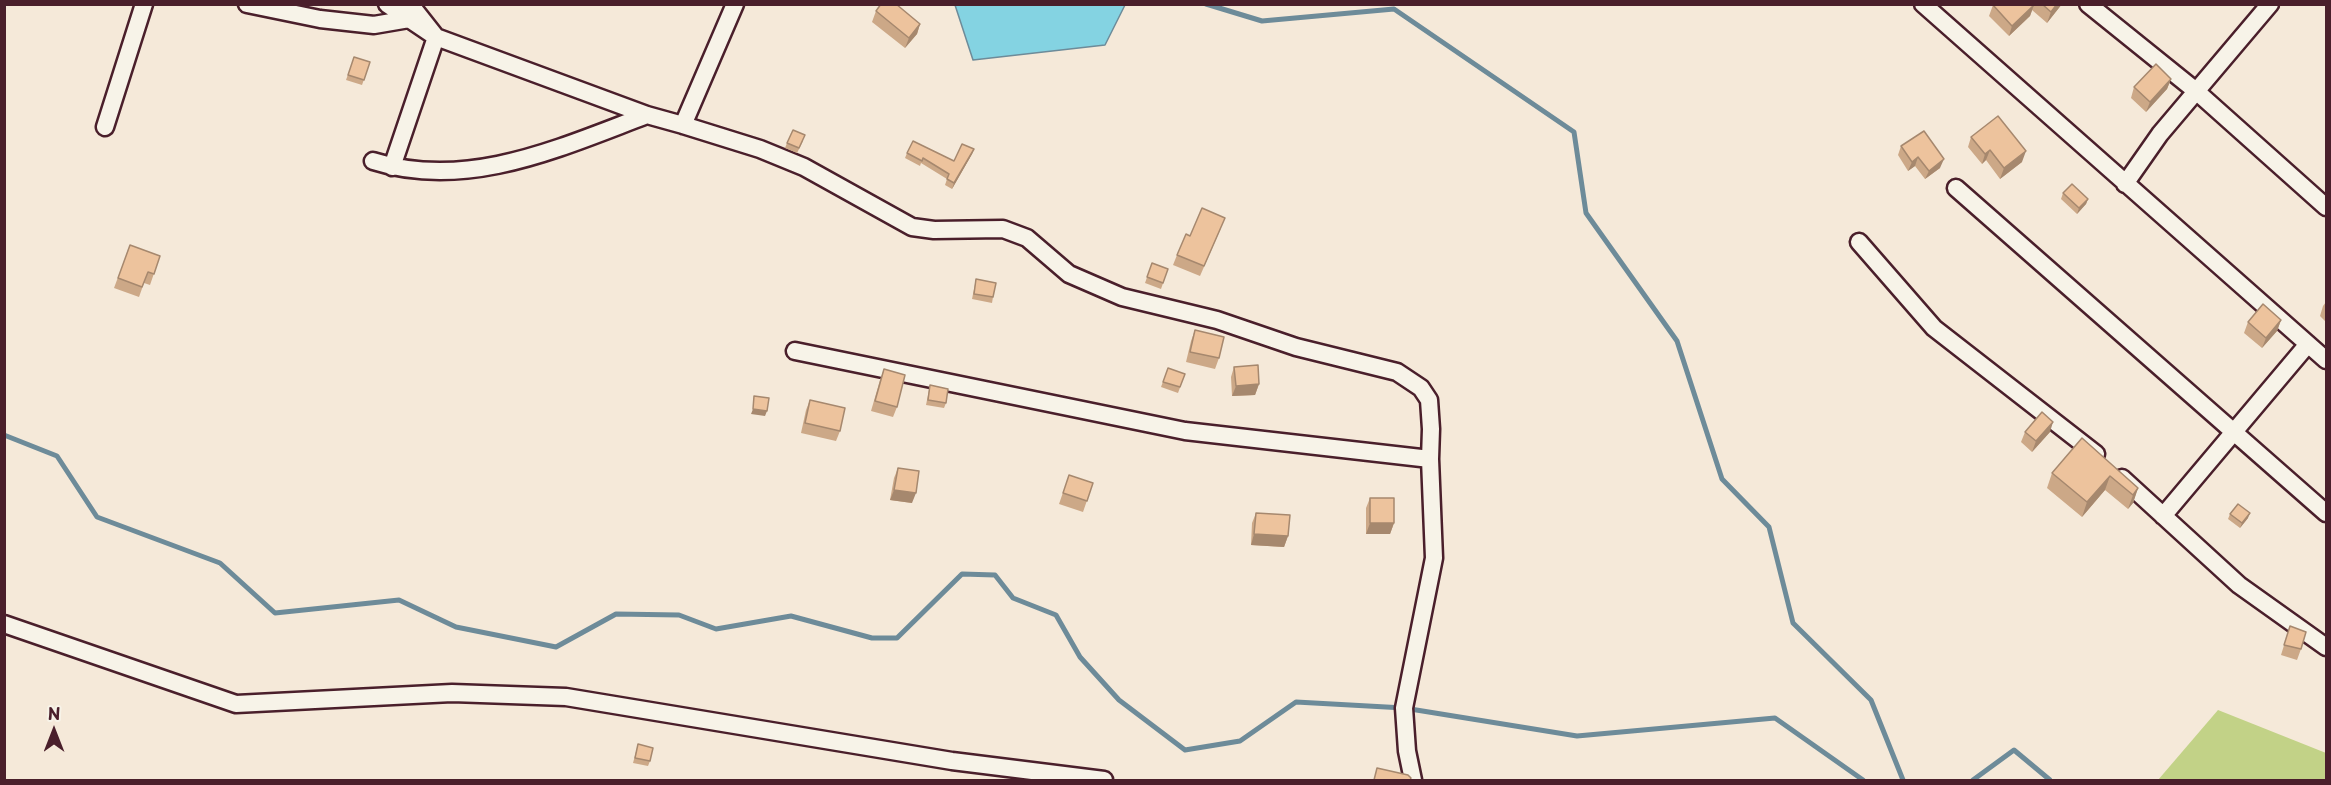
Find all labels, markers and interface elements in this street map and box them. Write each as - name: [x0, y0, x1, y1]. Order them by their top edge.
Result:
- north arrow: [24, 701, 84, 761]
- text: N: [48, 701, 60, 725]

